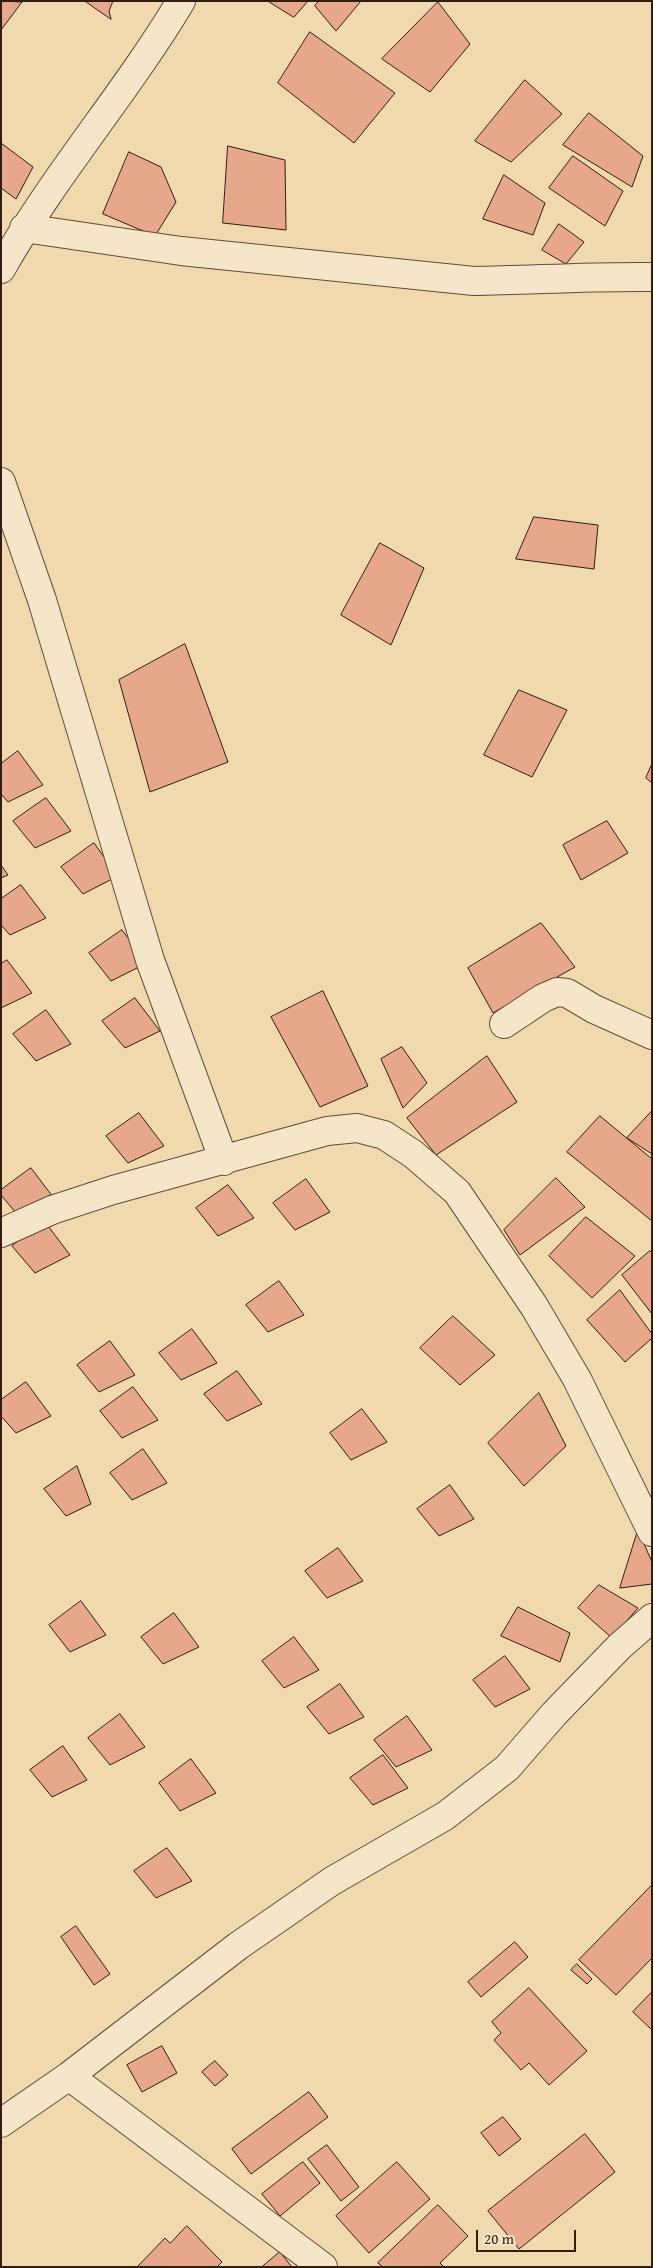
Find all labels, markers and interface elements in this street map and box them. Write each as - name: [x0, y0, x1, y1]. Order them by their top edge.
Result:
- scale bar: [478, 2220, 578, 2252]
- text: 20 m: [484, 2228, 514, 2249]

